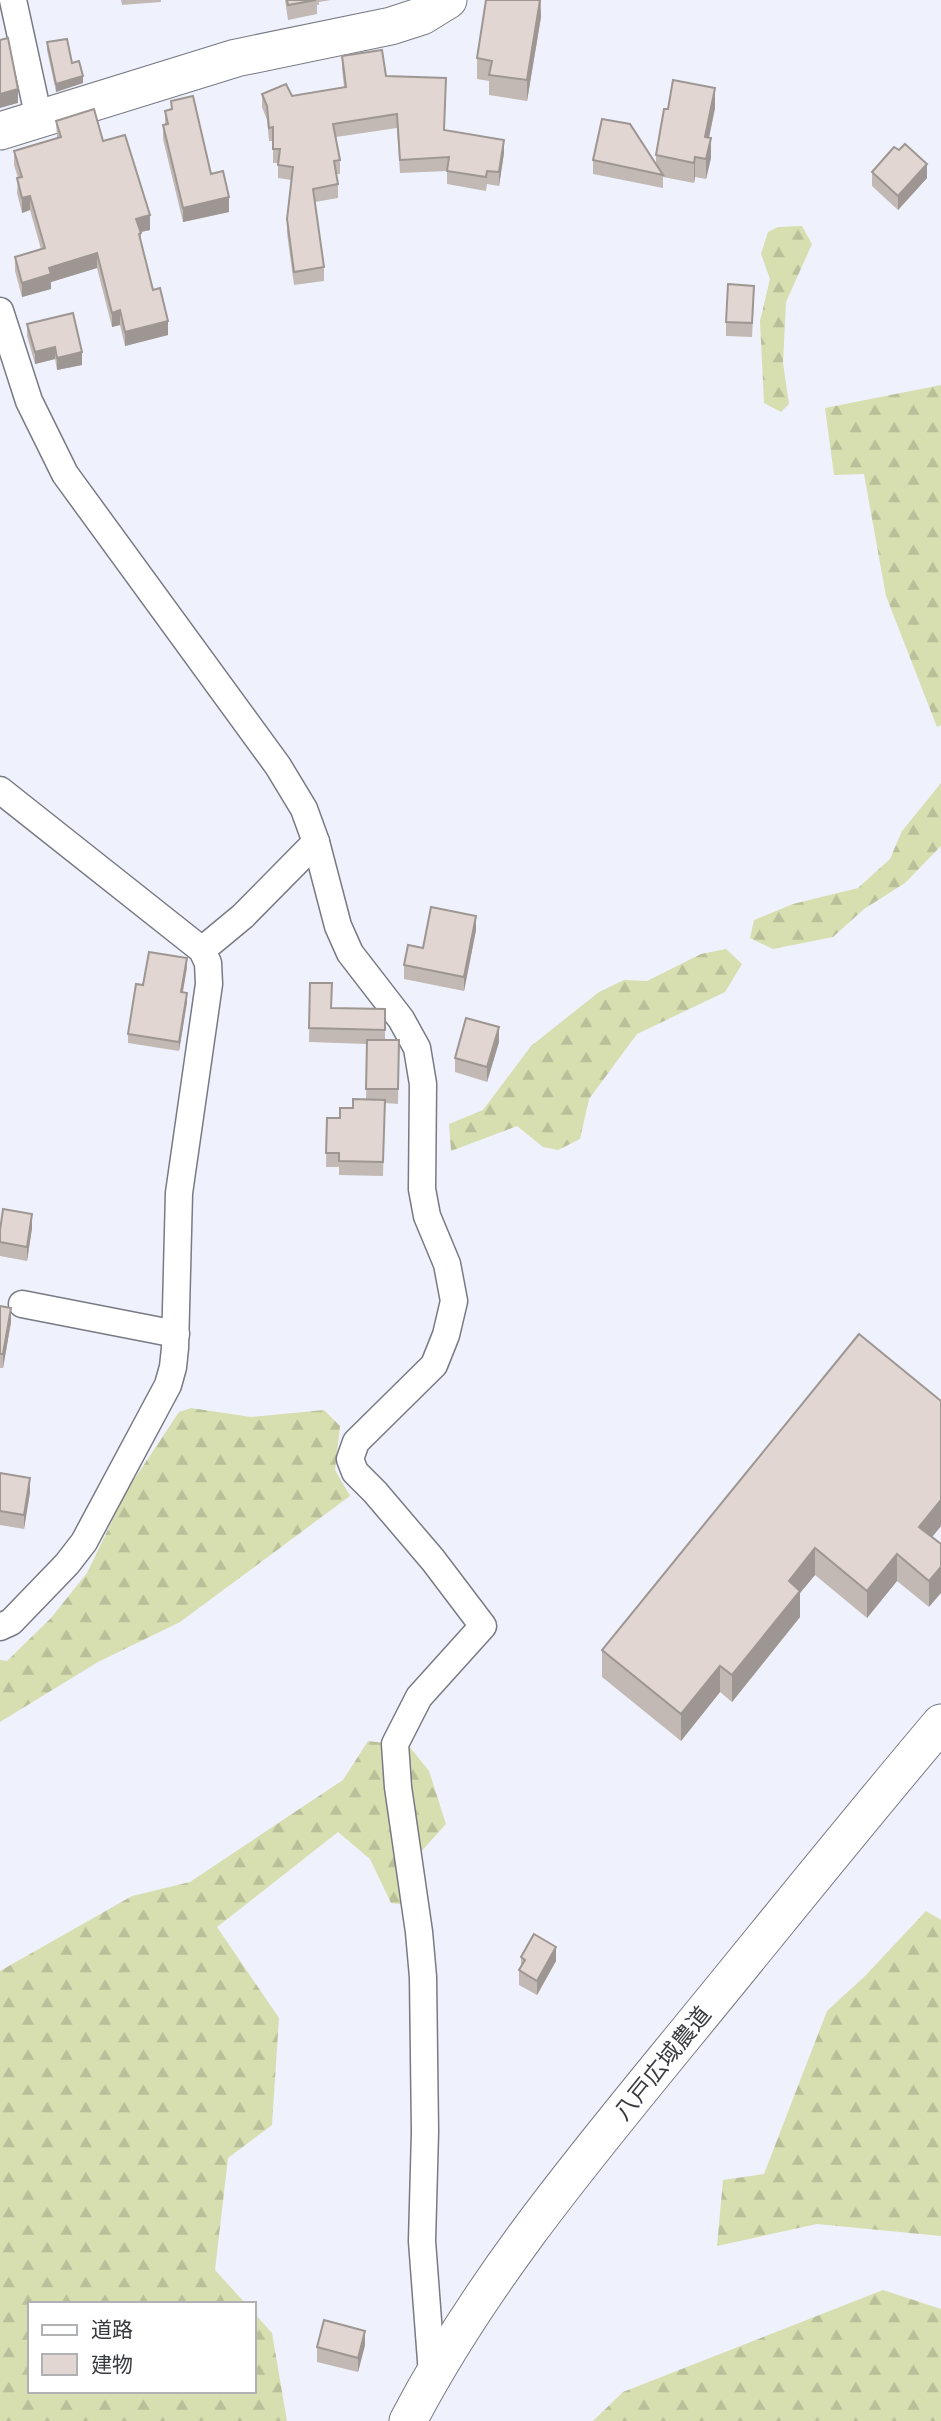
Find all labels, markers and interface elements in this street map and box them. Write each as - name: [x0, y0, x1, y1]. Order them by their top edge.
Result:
- street label: 八戸広域農道: [608, 2001, 716, 2125]
- legend: [28, 2302, 256, 2393]
- text: 道路: [91, 2317, 133, 2342]
- text: 建物: [91, 2352, 133, 2377]

